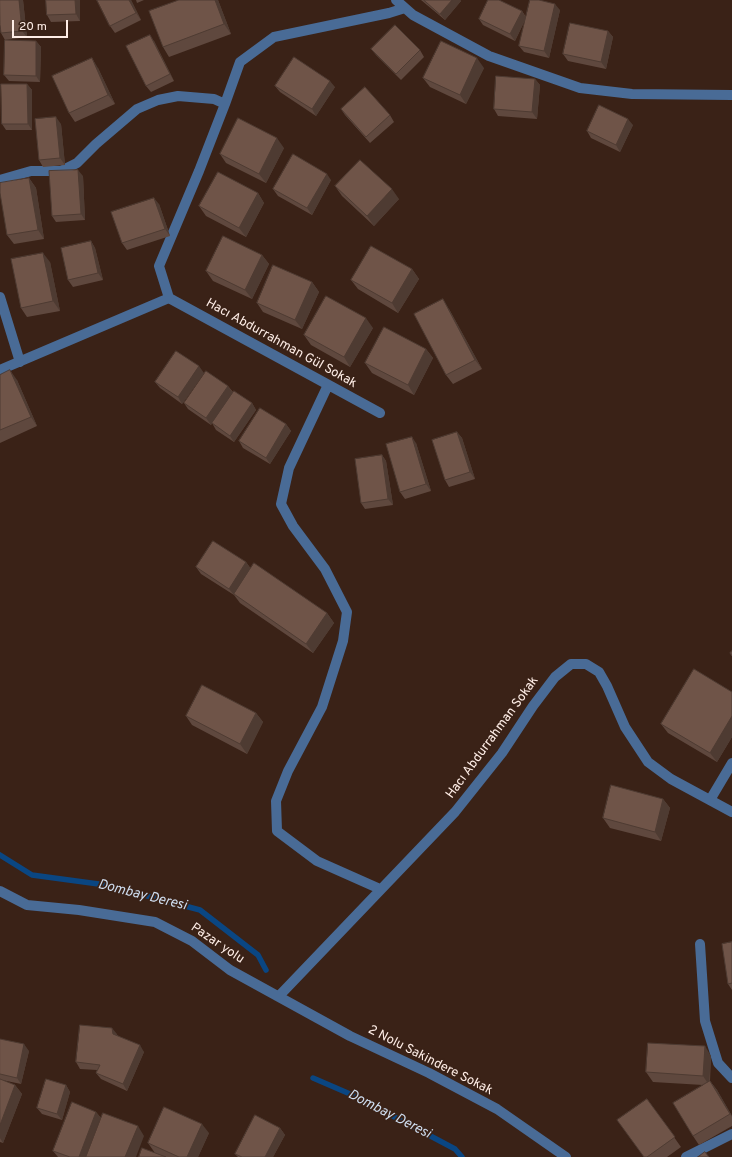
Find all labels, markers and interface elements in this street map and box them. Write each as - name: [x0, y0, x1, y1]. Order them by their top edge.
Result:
- scale bar: [14, 12, 70, 38]
- text: 20 m: [19, 19, 47, 35]
- street label: Hacı Abdurrahman Gül Sokak: [203, 296, 359, 392]
- street label: Hacı Abdurrahman Sokak: [443, 674, 543, 802]
- water label: Dombay Deresi: [96, 877, 188, 915]
- street label: Pazar yolu: [187, 920, 247, 968]
- street label: 2 Nolu Sakindere Sokak: [365, 1023, 495, 1099]
- water label: Dombay Deresi: [345, 1087, 433, 1143]

